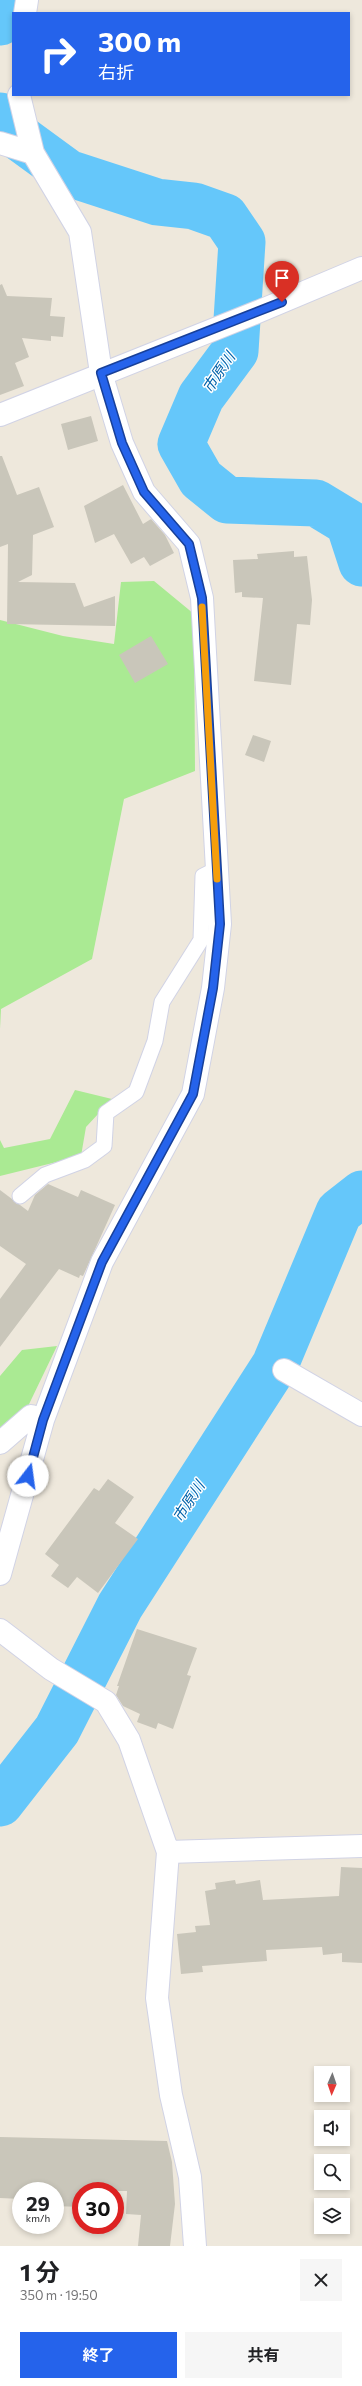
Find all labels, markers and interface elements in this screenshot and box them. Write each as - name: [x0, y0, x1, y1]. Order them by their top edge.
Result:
- text: 300 m: [98, 24, 181, 58]
- icon: right: [32, 28, 84, 80]
- text: 右折: [98, 61, 134, 83]
- pin: [265, 261, 299, 302]
- icon: arrive: [271, 267, 293, 289]
- water label: 市原川: [198, 347, 239, 396]
- position arrow: [7, 1455, 49, 1497]
- water label: 市原川: [168, 1476, 209, 1525]
- north arrow: [314, 2066, 350, 2102]
- map controls: [314, 2066, 350, 2234]
- button: sound: [314, 2110, 350, 2146]
- button: search: [314, 2154, 350, 2190]
- speed limit sign: 30: [72, 2182, 124, 2234]
- text: 29: [26, 2191, 50, 2215]
- button: layers: [314, 2198, 350, 2234]
- text: km/h: [26, 2212, 50, 2224]
- text: 1 分: [20, 2257, 59, 2286]
- button: close: [300, 2259, 342, 2301]
- text: 350 m · 19:50: [20, 2287, 98, 2303]
- button: 終了: [20, 2332, 177, 2378]
- button: 共有: [185, 2332, 342, 2378]

